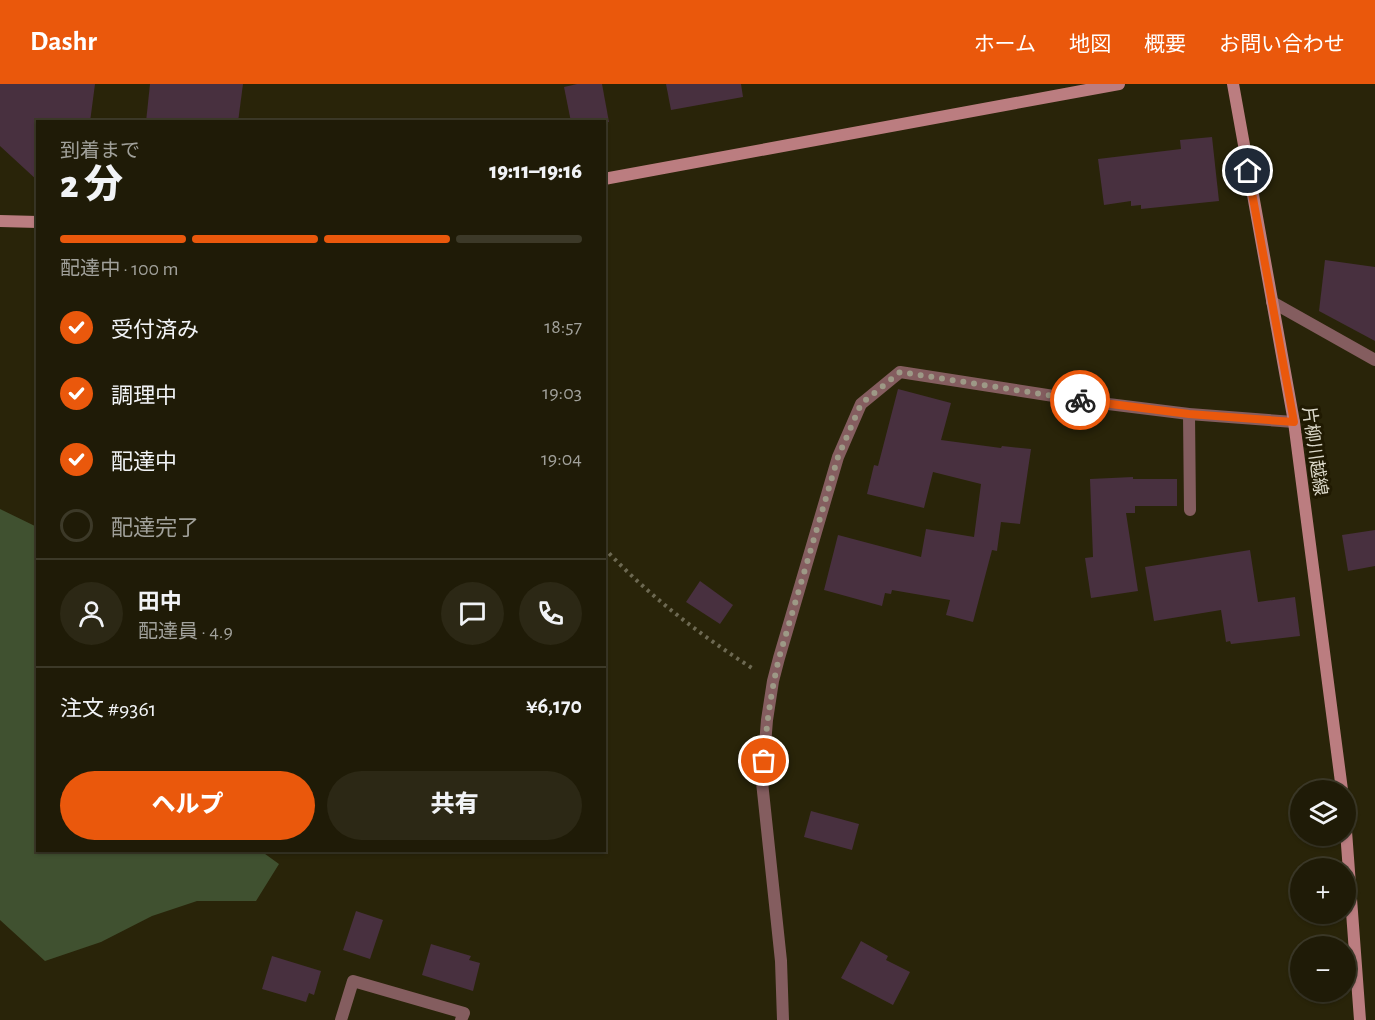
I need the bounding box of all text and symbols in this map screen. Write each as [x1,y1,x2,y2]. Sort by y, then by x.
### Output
text: Dashr [30,28,97,56]
text: ホーム [974,34,1036,55]
text: 地図 [1069,34,1111,55]
text: 概要 [1144,34,1186,55]
text: お問い合わせ [1219,34,1345,55]
text: 到着まで [60,141,140,161]
pin [1222,145,1273,196]
icon: home [1231,154,1264,187]
text: 19:11–19:16 [489,160,582,182]
text: 2 分 [60,166,123,205]
text: 配達中 · 100 m [60,259,178,279]
icon: check [60,311,93,344]
text: 18:57 [544,317,582,337]
text: 受付済み [111,319,199,341]
courier [1050,370,1110,430]
icon: check [60,377,93,410]
text: 19:03 [542,383,582,403]
icon: bike [1064,384,1097,417]
text: 調理中 [111,385,177,407]
street label: 片柳川越線 [1299,405,1331,497]
icon: check [60,443,93,476]
text: 19:04 [541,449,582,469]
text: 配達中 [111,451,177,473]
text: 配達完了 [111,517,199,539]
button: person [60,582,123,645]
button: chat [441,582,504,645]
button: phone [519,582,582,645]
text: 田中 [138,591,182,613]
text: 配達員 · 4.9 [138,622,233,642]
text: ¥6,170 [526,695,582,717]
text: 注文 #9361 [60,698,156,720]
pin [738,735,789,786]
icon: bag [747,744,780,777]
button: ヘルプ [60,771,315,840]
button: 共有 [327,771,582,840]
map controls [1290,780,1356,1002]
button: layers [1290,780,1356,846]
button: + [1290,858,1356,924]
button: − [1290,936,1356,1002]

